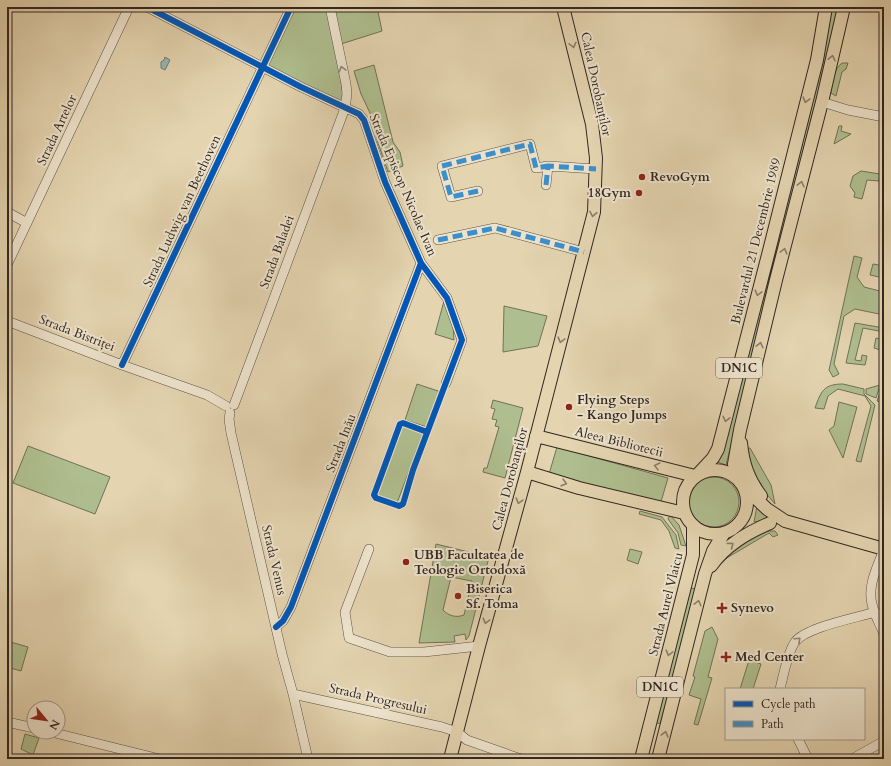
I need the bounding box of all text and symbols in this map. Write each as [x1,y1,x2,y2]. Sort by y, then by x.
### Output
street label: Calea Dorobanților [576,30,616,138]
one-way arrow [568,41,577,48]
one-way arrow [827,54,835,61]
one-way arrow [338,66,347,73]
street label: Strada Artelor [33,91,81,168]
one-way arrow [802,96,811,103]
street label: Strada Episcop Nicolae Ivan [365,111,441,260]
street label: Strada Ludwig van Beethoven [139,132,225,290]
street label: Bulevardul 21 Decembrie 1989 [727,156,785,326]
place label: RevoGym [650,168,710,186]
marker: RevoGym [637,172,647,182]
one-way arrow [796,181,805,188]
place label: 18Gym [588,184,631,202]
marker: 18Gym [634,188,644,198]
one-way arrow [589,211,598,217]
street label: Strada Baladei [255,212,299,291]
one-way arrow [779,248,787,254]
one-way arrow [755,290,763,296]
street label: Strada Bistriței [36,310,118,356]
one-way arrow [557,336,566,343]
one-way arrow [756,342,764,348]
road number: DN1C [716,358,762,378]
place label: Flying Steps - Kango Jumps [577,391,667,424]
marker: Flying Steps - Kango Jumps [564,402,574,412]
street label: Strada Inău [322,411,360,475]
one-way arrow [722,415,730,422]
street label: Aleea Bibliotecii [573,422,665,462]
street label: Calea Dorobanților [488,425,532,533]
one-way arrow [654,462,661,471]
one-way arrow [561,478,568,487]
one-way arrow [515,497,524,504]
street label: Strada Venus [257,523,291,597]
one-way arrow [727,543,734,550]
place label: UBB Facultatea de Teologie Ortodoxă [414,546,526,579]
street label: Strada Aurel Vlaicu [644,550,688,658]
marker: UBB Facultatea de Teologie Ortodoxă [401,557,411,567]
place label: Biserica Sf. Toma [466,580,519,613]
marker: Biserica Sf. Toma [453,591,463,601]
place label: Synevo [731,599,774,617]
one-way arrow [694,600,702,606]
marker: Synevo [716,602,728,614]
one-way arrow [482,618,490,625]
one-way arrow [793,638,801,645]
place label: Med Center [735,648,805,666]
one-way arrow [665,650,673,656]
marker: Med Center [720,651,732,663]
road number: DN1C [637,677,683,697]
street label: Strada Progresului [327,679,429,719]
legend [725,688,865,740]
text: Cycle path [761,696,816,712]
north arrow [26,700,66,740]
text: Path [761,716,784,732]
text: N [45,717,63,733]
one-way arrow [660,731,669,738]

